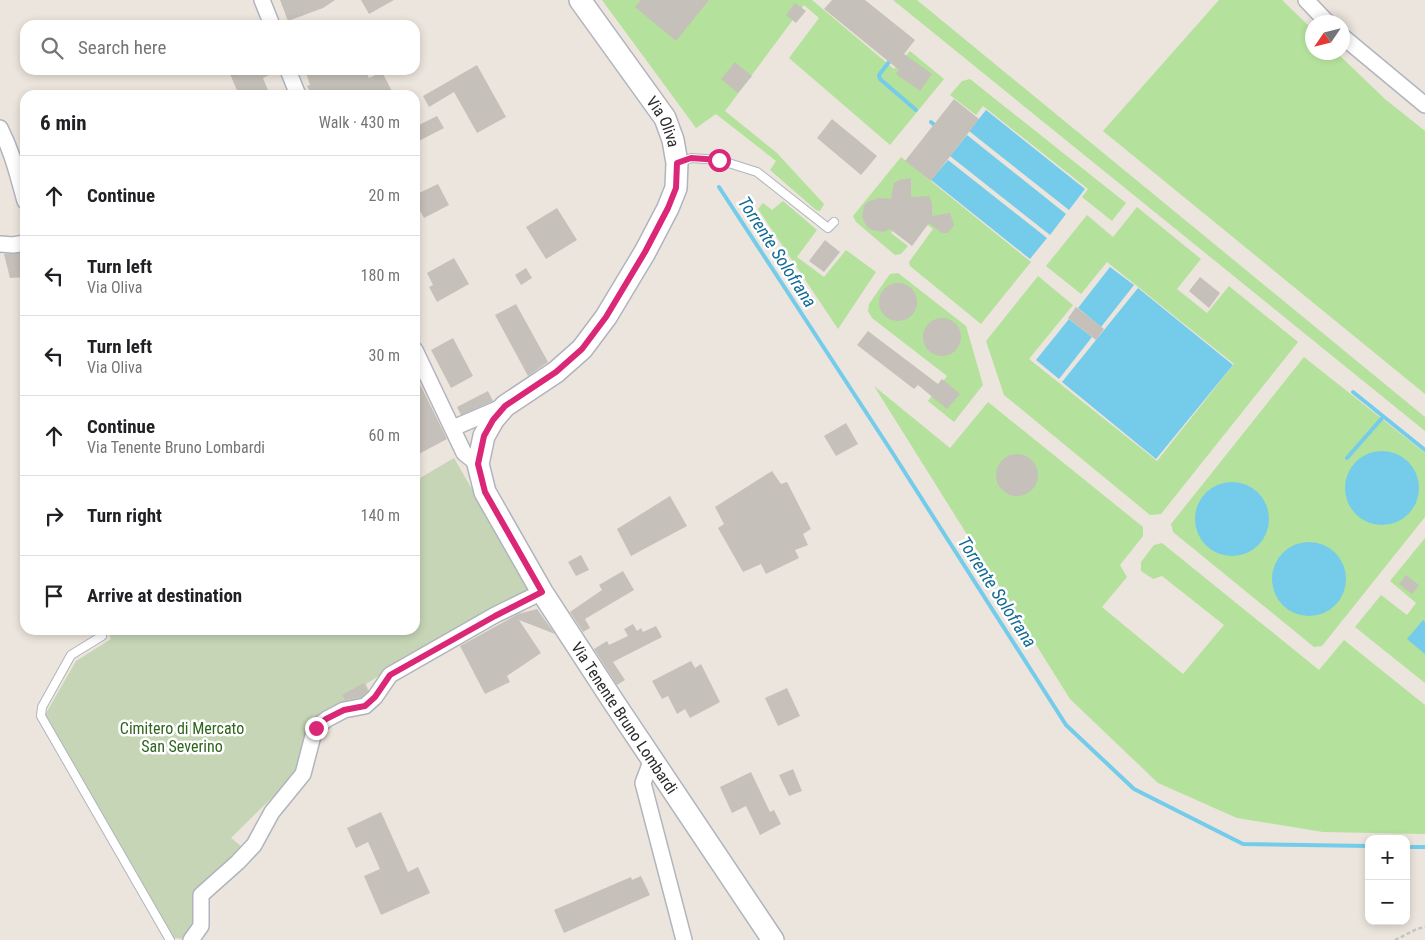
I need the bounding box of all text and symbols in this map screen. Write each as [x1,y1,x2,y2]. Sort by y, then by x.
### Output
north arrow [1305,15,1350,60]
search box [20,20,420,75]
icon: search [38,34,66,62]
text: Search here [78,36,166,59]
street label: Via Oliva [642,92,683,148]
text: 6 min [40,111,87,135]
text: Walk · 430 m [319,113,400,132]
route start [708,149,731,172]
icon: ahead [40,182,68,210]
text: Continue [87,184,155,207]
text: 20 m [368,186,400,205]
water label: Torrente Solofrana [734,192,821,311]
text: Turn left [87,255,152,278]
icon: left [40,262,68,290]
text: 180 m [361,266,400,285]
text: Via Oliva [87,278,142,297]
text: Turn left [87,335,152,358]
icon: left [40,342,68,370]
text: 30 m [368,346,400,365]
text: Via Oliva [87,358,142,377]
text: Continue [87,415,155,438]
icon: ahead [40,422,68,450]
text: 60 m [368,426,400,445]
text: Via Tenente Bruno Lombardi [87,438,265,457]
icon: right [40,502,68,530]
text: Turn right [87,504,162,527]
text: 140 m [361,506,400,525]
water label: Torrente Solofrana [954,532,1041,651]
icon: arrive [40,582,68,610]
text: Arrive at destination [87,584,242,607]
street label: Via Tenente Bruno Lombardi [567,639,681,797]
route end [305,717,328,740]
park label: Cimitero di Mercato San Severino [120,719,244,756]
map controls [1365,835,1410,925]
button: + [1365,835,1410,880]
button: − [1365,880,1410,925]

